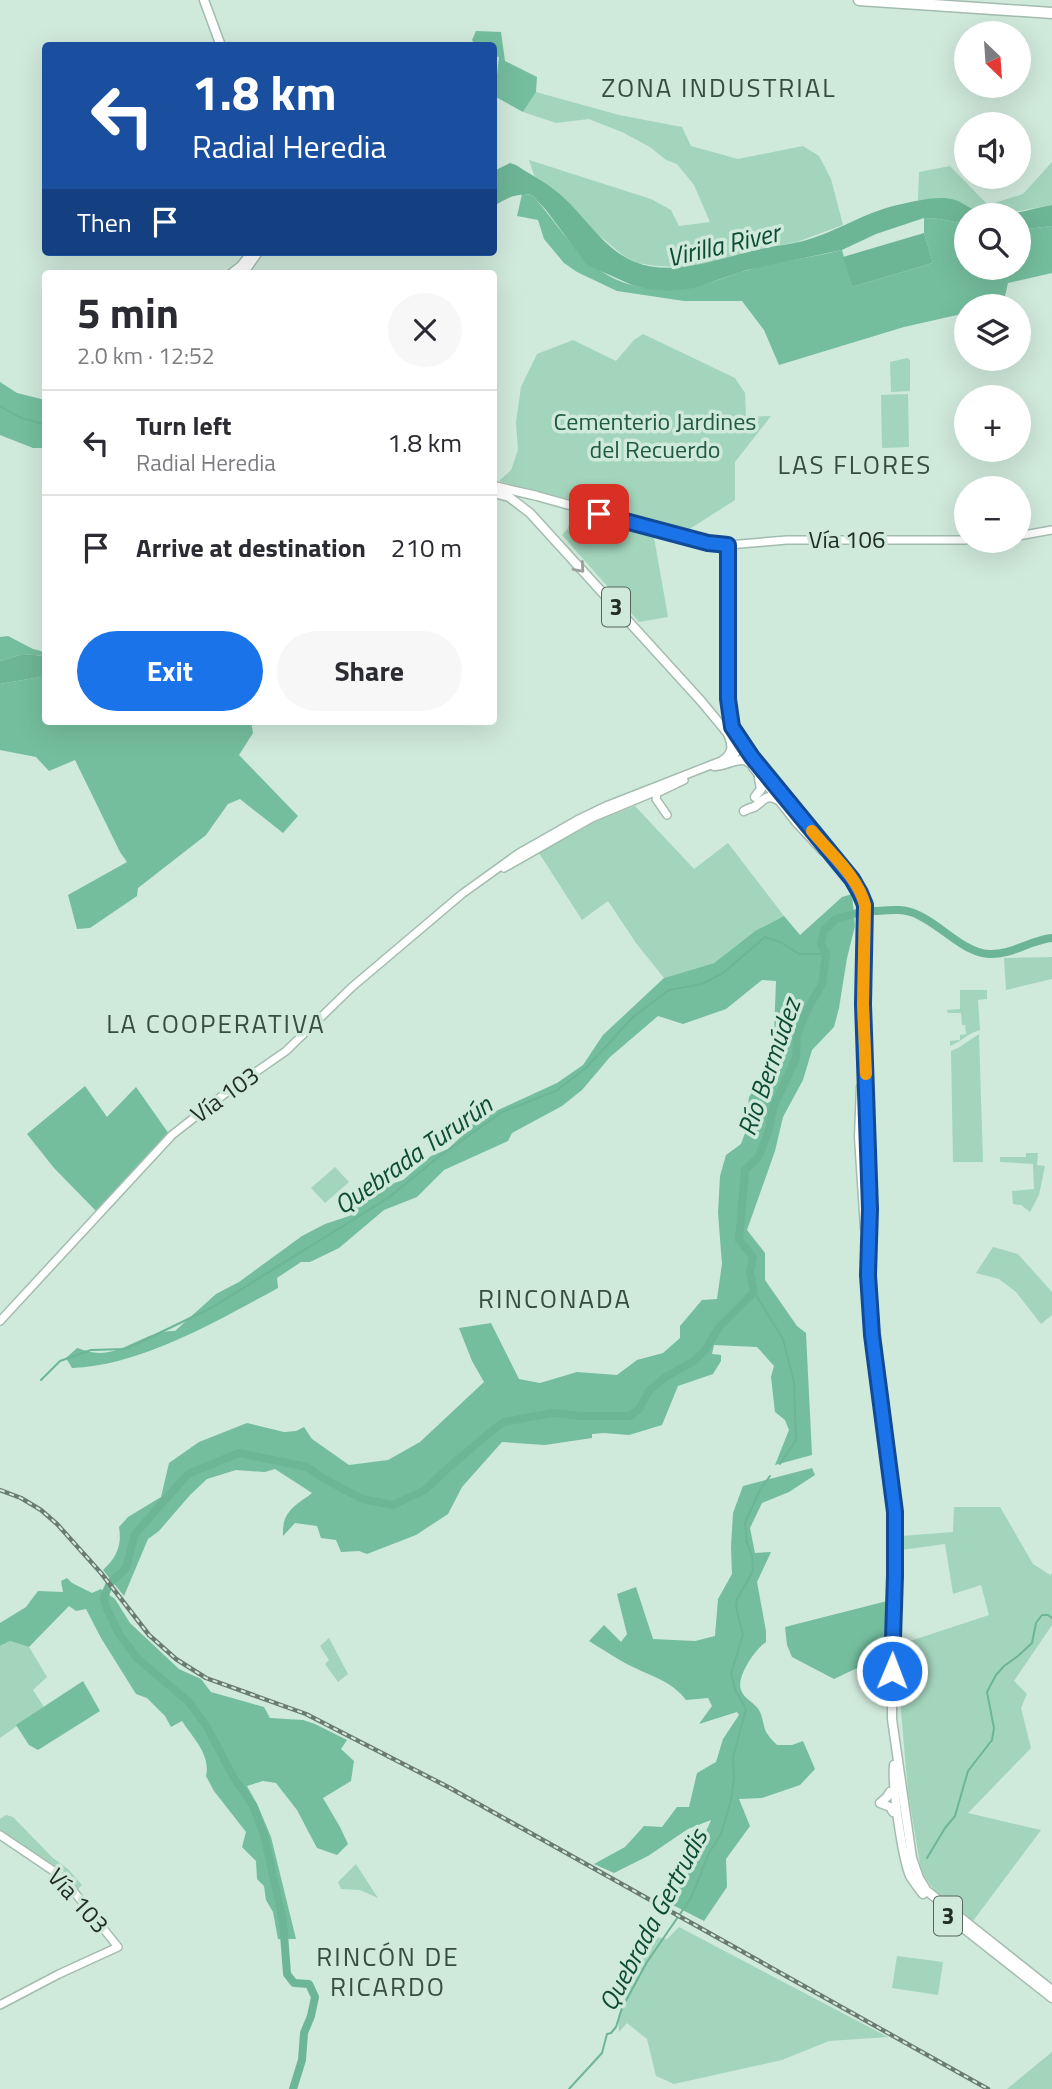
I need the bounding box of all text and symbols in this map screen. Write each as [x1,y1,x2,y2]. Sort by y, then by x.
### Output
north arrow [954,21,1031,98]
map controls [954,21,1031,553]
text: 1.8 km [192,54,337,129]
district label: ZONA INDUSTRIAL [601,68,837,107]
icon: left [77,70,168,161]
button: sound [954,112,1031,189]
text: Radial Heredia [192,122,387,170]
text: Then [77,203,132,242]
icon: arrive [146,203,184,241]
button: search [954,203,1031,280]
water label: Virilla River [663,212,786,276]
text: 5 min [77,280,179,344]
button: close [388,293,462,367]
button: layers [954,294,1031,371]
text: 2.0 km · 12:52 [77,338,215,373]
button: + [954,385,1031,462]
park label: Cementerio Jardines del Recuerdo [553,403,757,467]
text: Turn left [136,406,231,445]
text: 1.8 km [387,423,462,462]
icon: left [77,424,115,462]
text: Radial Heredia [136,445,276,480]
district label: LAS FLORES [778,445,932,484]
button: − [954,476,1031,553]
pin [569,484,629,544]
icon: arrive [580,495,618,533]
street label: Vía 106 [809,521,885,557]
text: Arrive at destination [136,528,366,567]
text: 210 m [391,528,462,567]
icon: arrive [77,529,115,567]
one-way arrow [572,560,584,573]
road number: 3 [602,587,630,626]
button: Exit [77,631,263,711]
button: Share [277,631,462,711]
water label: Río Bermúdez [727,991,811,1141]
district label: LA COOPERATIVA [106,1004,326,1043]
street label: Vía 103 [183,1057,266,1131]
water label: Quebrada Tururún [326,1085,501,1224]
district label: RINCONADA [478,1279,632,1318]
position arrow [855,1634,929,1708]
water label: Quebrada Gertrudis [588,1820,718,2018]
street label: Vía 103 [40,1860,118,1941]
road number: 3 [934,1896,962,1936]
district label: RINCÓN DE RICARDO [316,1937,460,2006]

